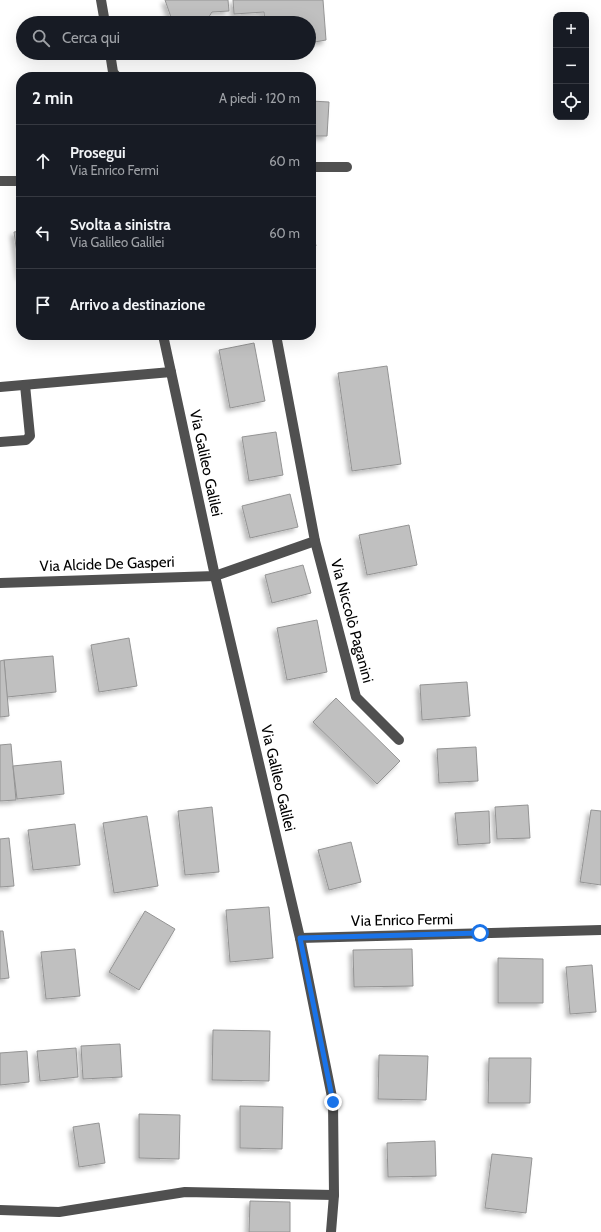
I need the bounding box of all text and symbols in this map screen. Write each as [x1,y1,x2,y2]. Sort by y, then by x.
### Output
map controls [553,12,589,120]
button: + [553,12,589,48]
search box [16,16,316,60]
icon: search [30,27,52,49]
text: Cerca qui [62,29,120,47]
button: − [553,48,589,84]
button: locate [553,84,589,120]
text: 2 min [32,88,73,108]
text: A piedi · 120 m [219,90,300,106]
text: Prosegui [70,144,126,162]
icon: ahead [32,150,54,172]
text: 60 m [269,153,300,169]
text: Via Enrico Fermi [70,162,159,178]
text: Svolta a sinistra [70,216,171,234]
icon: left [32,222,54,244]
text: 60 m [269,225,300,241]
text: Via Galileo Galilei [70,234,164,250]
icon: arrive [32,294,54,316]
text: Arrivo a destinazione [70,296,205,314]
street label: Via Galileo Galilei [186,408,226,518]
street label: Via Alcide De Gasperi [39,553,175,575]
street label: Via Niccolò Paganini [327,557,377,685]
street label: Via Galileo Galilei [257,723,299,833]
street label: Via Enrico Fermi [351,910,453,930]
route start [471,924,489,942]
route end [324,1093,342,1111]

